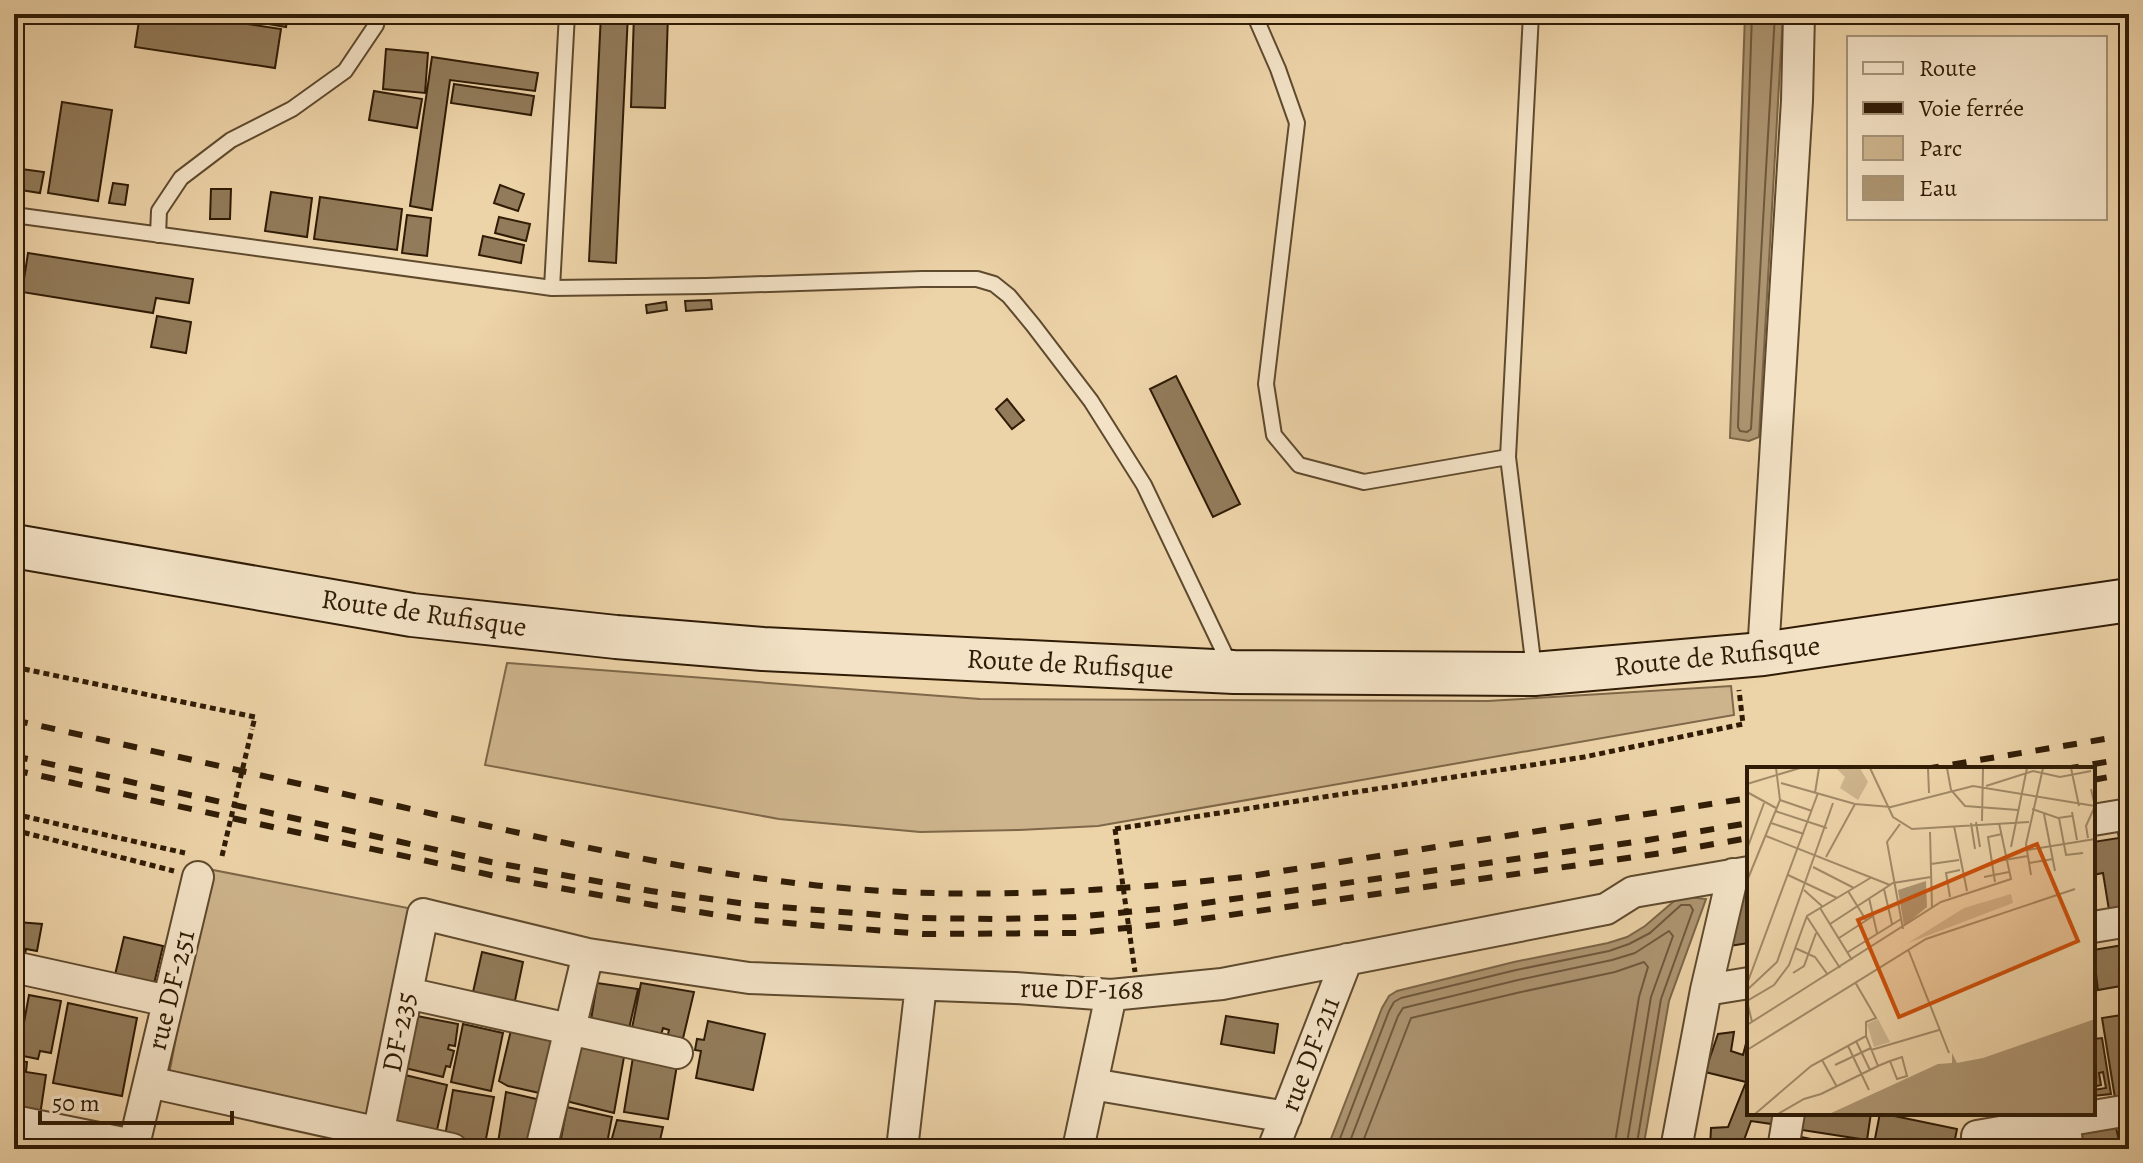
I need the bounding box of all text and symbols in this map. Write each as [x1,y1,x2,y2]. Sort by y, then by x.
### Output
legend [1847,36,2107,220]
text: Route [1919,52,1977,84]
text: Voie ferrée [1918,92,2024,124]
text: Parc [1919,132,1962,164]
text: Eau [1919,172,1957,204]
street label: Route de Rufisque [319,580,529,646]
street label: Route de Rufisque [1612,626,1822,686]
street label: Route de Rufisque [966,640,1174,688]
inset map [1747,767,2095,1115]
street label: rue DF-251 [138,926,204,1054]
street label: rue DF-168 [1020,969,1144,1009]
street label: DF-235 [373,989,425,1075]
street label: rue DF-211 [1271,991,1349,1117]
scale bar [40,1075,232,1125]
text: 50 m [52,1087,100,1119]

